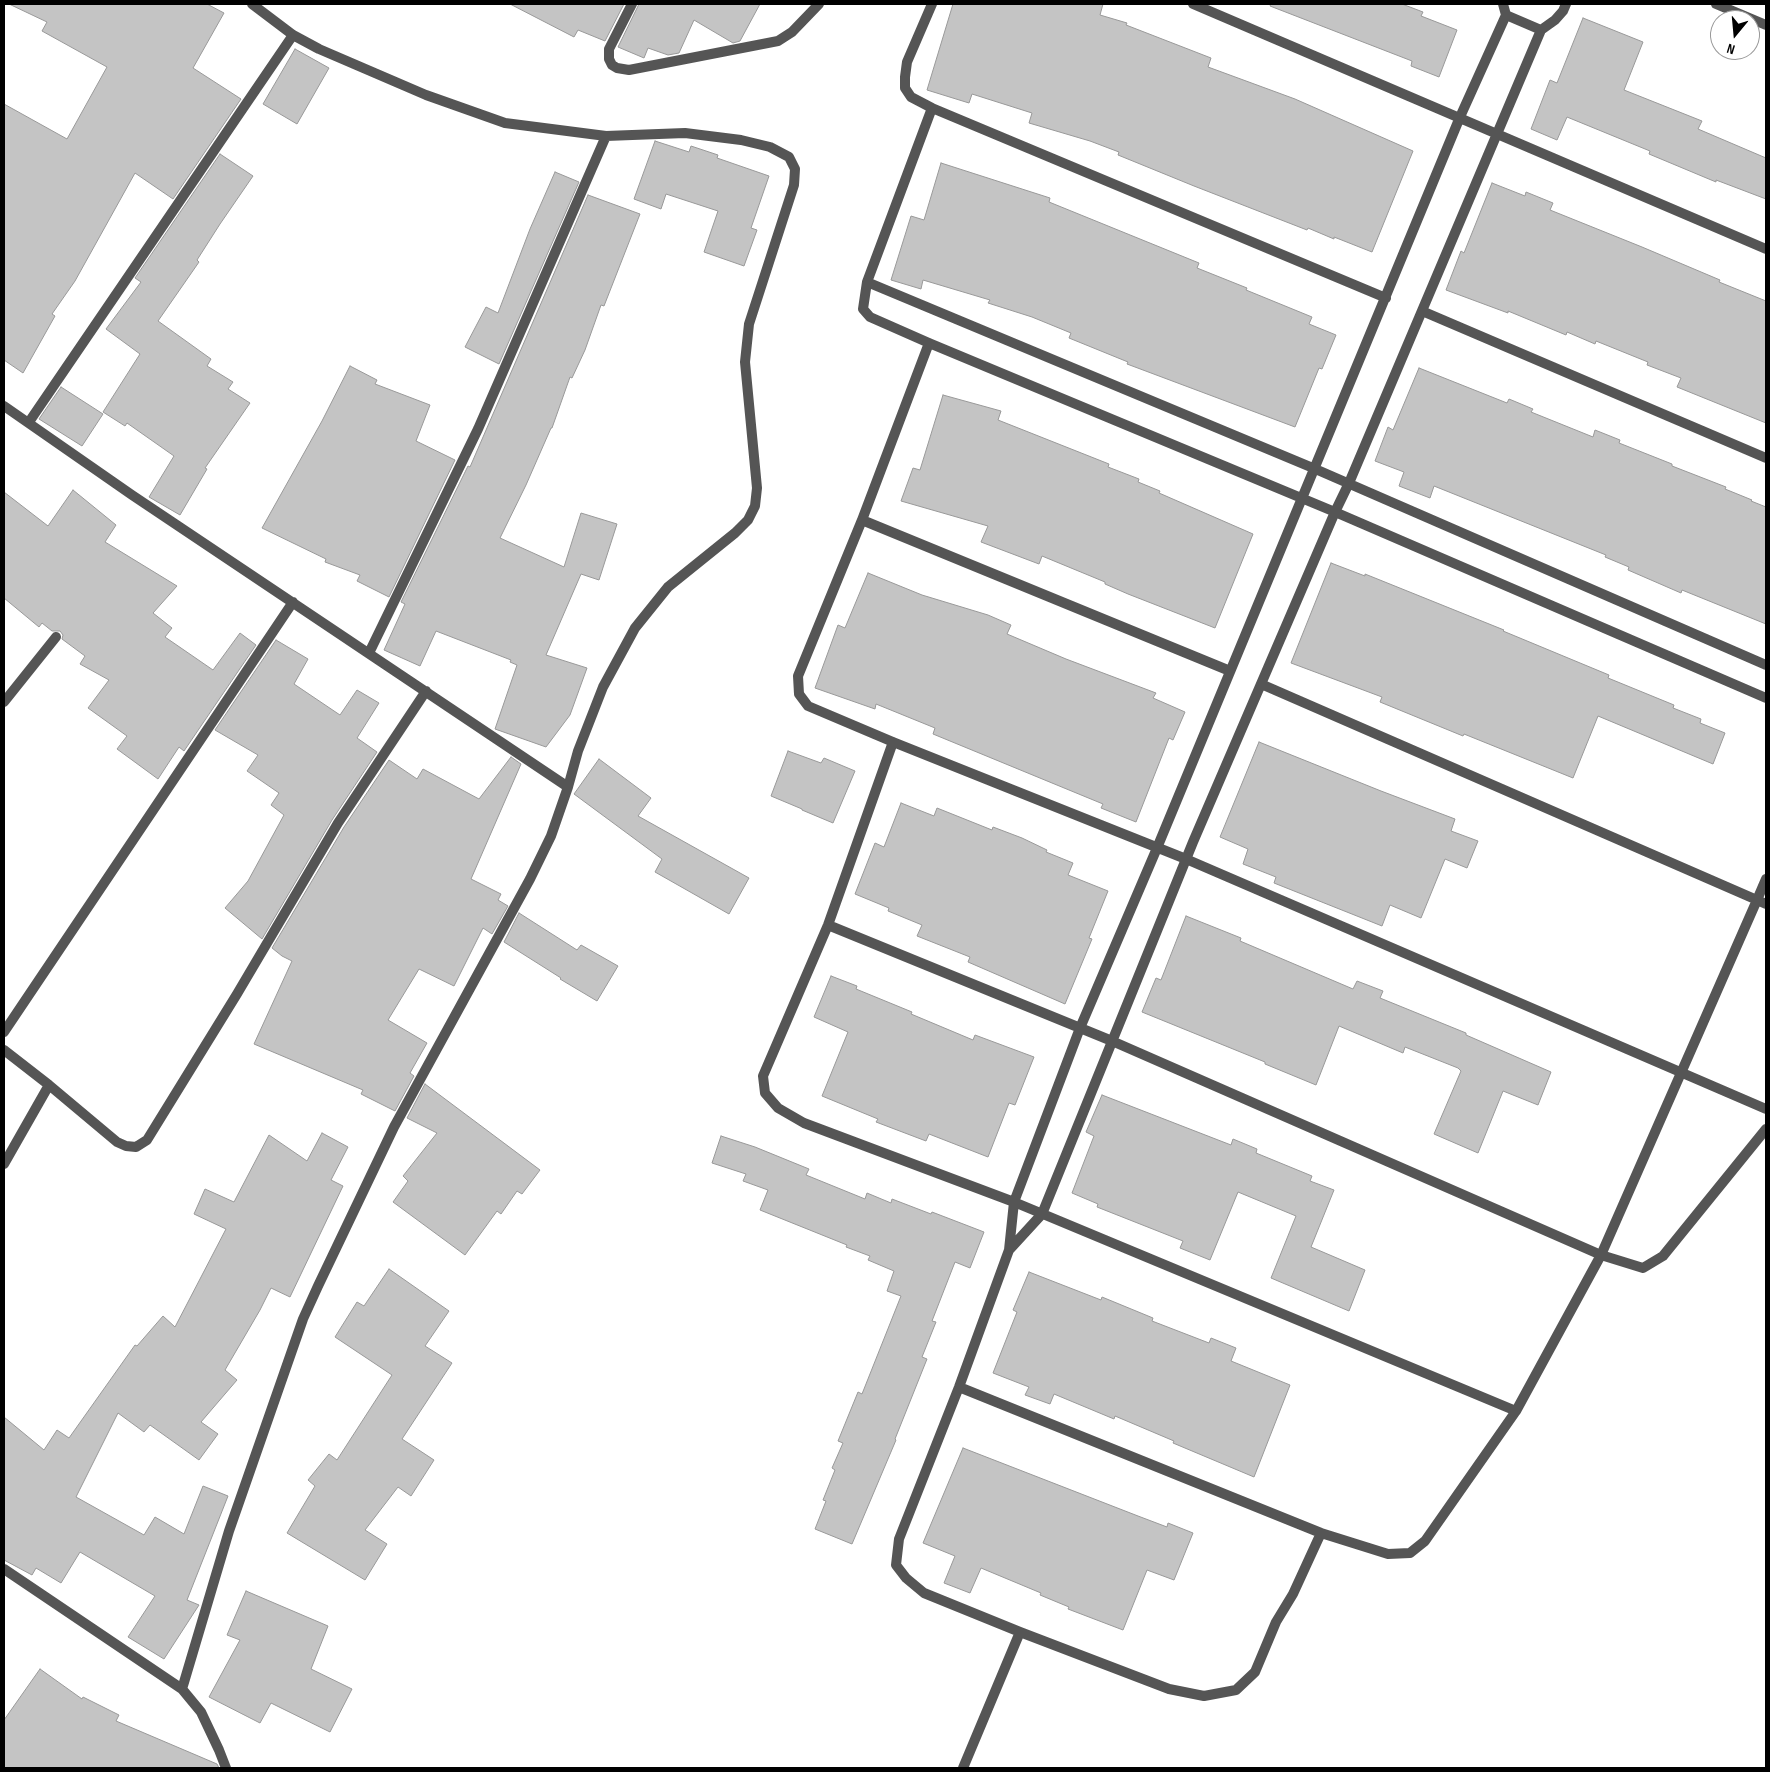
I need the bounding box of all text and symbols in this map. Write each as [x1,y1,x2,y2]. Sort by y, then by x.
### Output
north arrow [1710,10,1760,60]
text: N [1725,40,1737,58]

